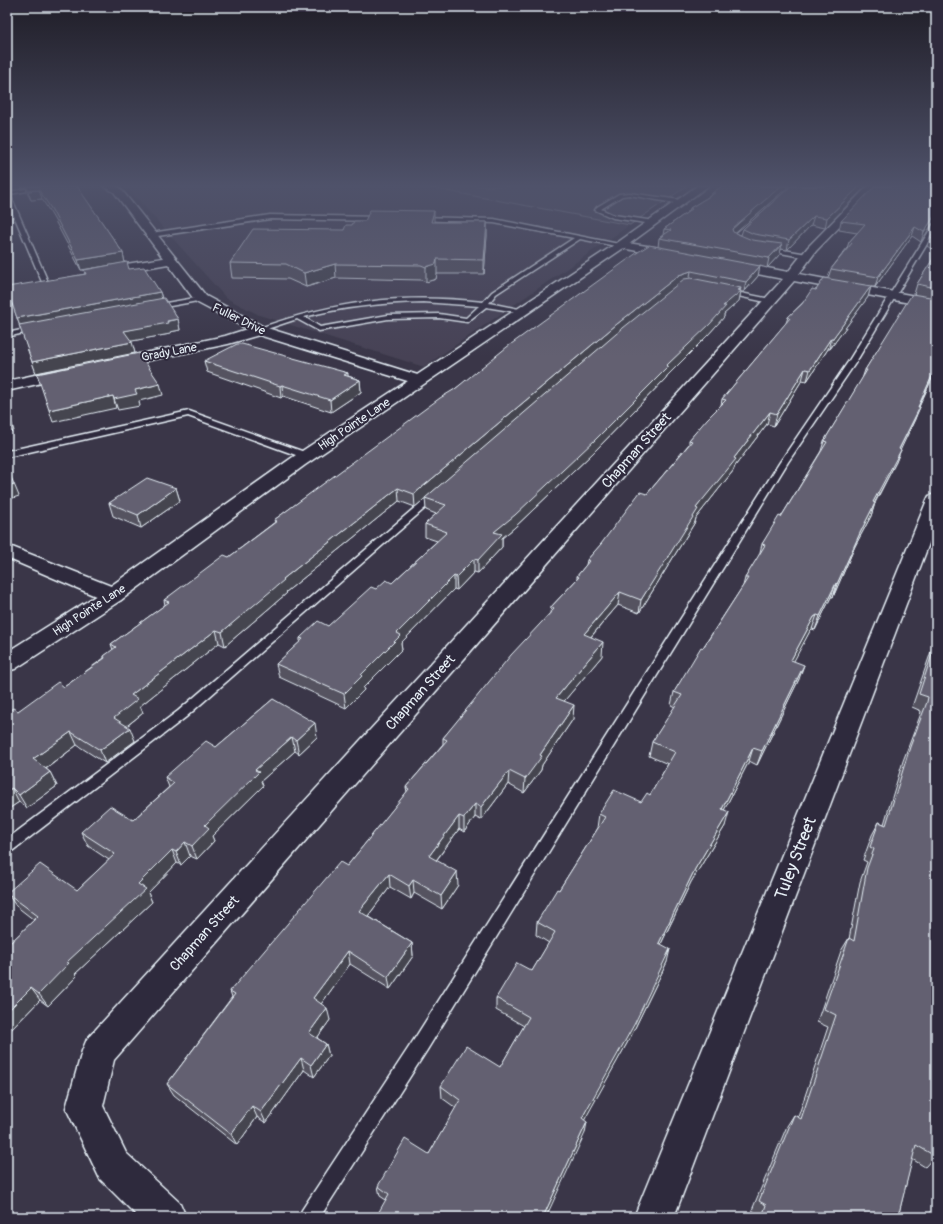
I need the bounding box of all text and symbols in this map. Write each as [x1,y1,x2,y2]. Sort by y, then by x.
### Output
street label: Fuller Drive [210,300,268,339]
street label: Grady Lane [140,340,198,365]
street label: High Pointe Lane [315,395,393,454]
street label: Chapman Street [598,409,675,492]
street label: High Pointe Lane [50,581,129,640]
street label: Chapman Street [382,651,459,734]
street label: Tuley Street [770,814,821,903]
street label: Chapman Street [166,892,243,975]

